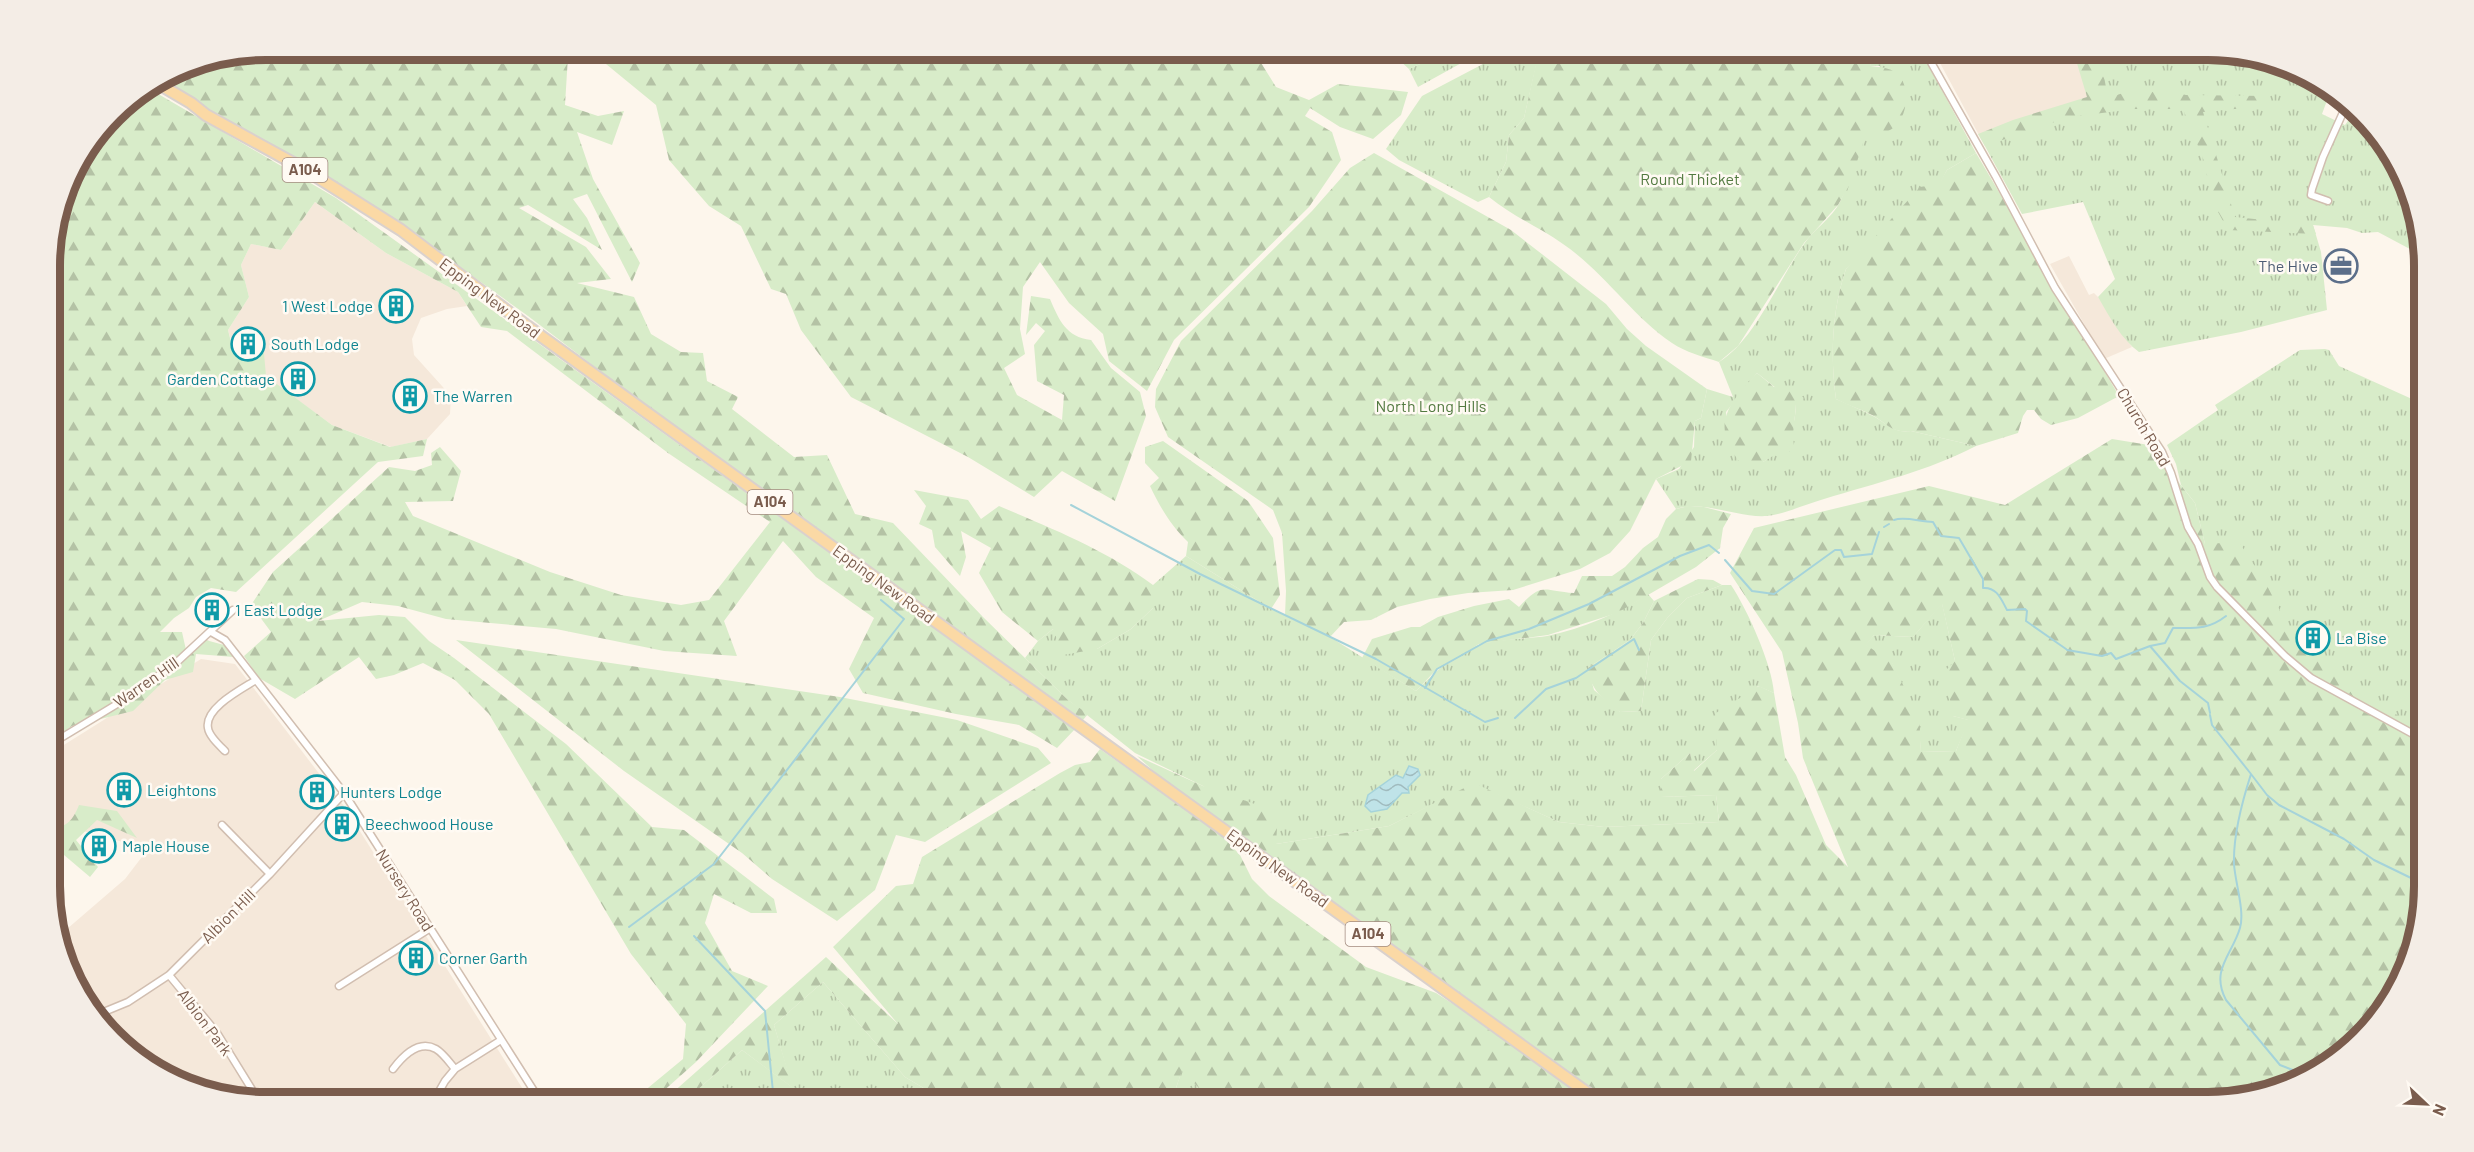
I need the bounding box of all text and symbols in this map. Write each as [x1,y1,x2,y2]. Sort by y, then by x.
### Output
road number: A104 [282,158,328,182]
park label: Round Thicket [1640,169,1740,188]
office icon: The Hive [2323,248,2359,284]
street label: Epping New Road [436,254,544,342]
place label: The Hive [2258,256,2318,275]
building icon: 1 West Lodge [378,288,414,324]
place label: 1 West Lodge [282,296,373,315]
building icon: South Lodge [230,326,266,362]
place label: South Lodge [271,334,359,353]
building icon: Garden Cottage [280,361,316,397]
place label: Garden Cottage [167,369,275,388]
building icon: The Warren [392,378,428,414]
street label: Church Road [2114,384,2175,469]
place label: The Warren [433,386,513,405]
park label: North Long Hills [1375,396,1487,415]
road number: A104 [748,490,792,514]
street label: Epping New Road [830,540,939,627]
building icon: 1 East Lodge [194,592,230,628]
place label: 1 East Lodge [235,600,322,619]
building icon: La Bise [2295,620,2331,656]
place label: La Bise [2336,628,2387,647]
street label: Warren Hill [109,652,182,711]
building icon: Leightons [106,772,142,808]
building icon: Hunters Lodge [299,774,335,810]
place label: Leightons [147,780,217,799]
place label: Hunters Lodge [340,782,442,801]
building icon: Beechwood House [324,806,360,842]
place label: Beechwood House [365,814,494,833]
street label: Epping New Road [1224,824,1333,911]
building icon: Maple House [81,828,117,864]
place label: Maple House [122,836,210,855]
street label: Nursery Road [373,845,438,934]
street label: Albion Hill [197,885,259,947]
road number: A104 [1346,922,1390,946]
building icon: Corner Garth [398,940,434,976]
place label: Corner Garth [439,948,528,967]
street label: Albion Park [174,985,237,1059]
north arrow [2396,1074,2456,1134]
text: N [2429,1101,2451,1119]

